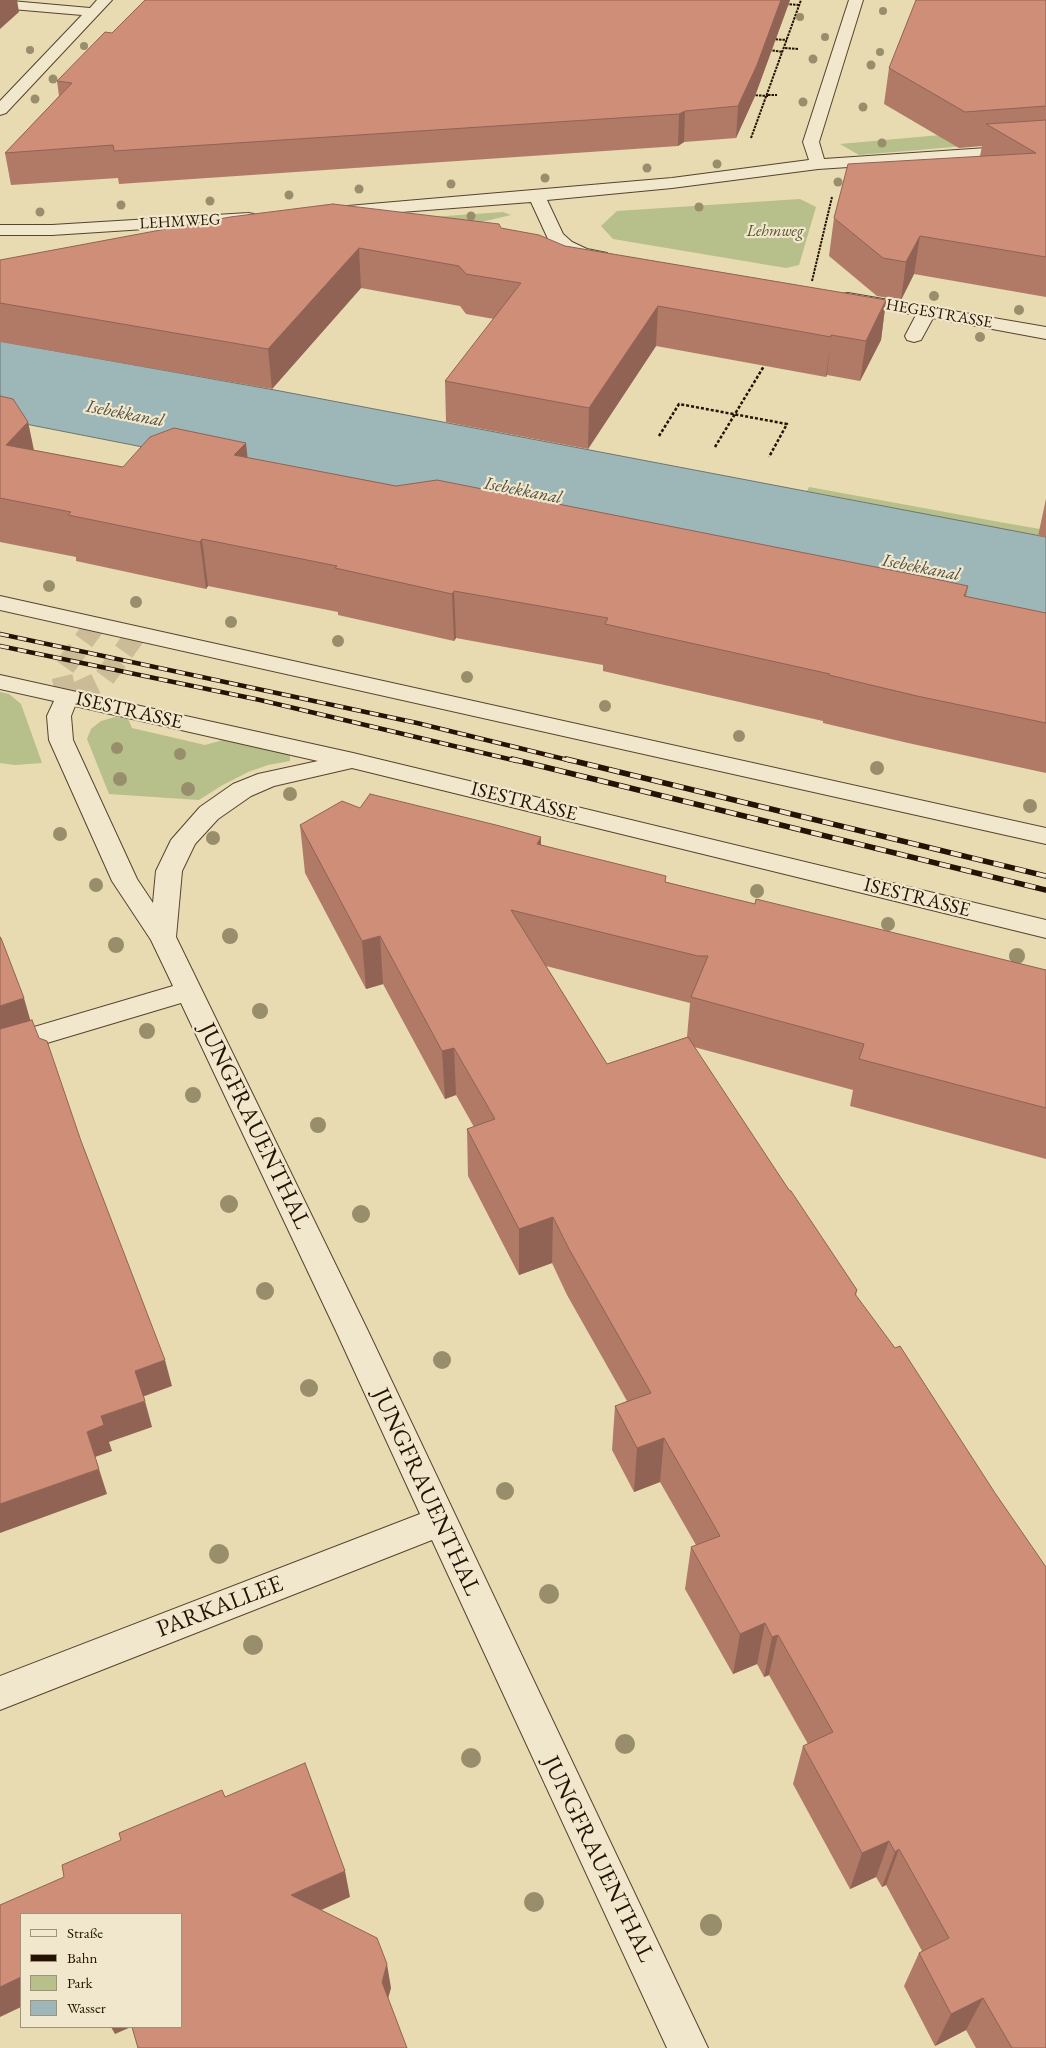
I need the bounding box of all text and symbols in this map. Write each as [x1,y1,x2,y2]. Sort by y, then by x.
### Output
street label: LEHMWEG [139,210,221,234]
park label: Lehmweg [747,222,803,242]
street label: HEGESTRASSE [884,295,994,333]
water label: Isebekkanal [84,396,166,432]
water label: Isebekkanal [482,473,564,509]
water label: Isebekkanal [880,550,962,586]
street label: ISESTRASSE [73,687,185,735]
street label: ISESTRASSE [468,777,580,827]
street label: ISESTRASSE [861,873,973,923]
street label: JUNGFRAUENTHAL [192,1018,316,1234]
street label: JUNGFRAUENTHAL [365,1384,487,1600]
street label: PARKALLEE [153,1570,287,1644]
street label: JUNGFRAUENTHAL [536,1751,660,1967]
legend [20,1913,182,2028]
text: Straße [67,1923,103,1942]
text: Bahn [67,1948,97,1967]
text: Park [67,1973,93,1992]
text: Wasser [67,1998,106,2017]

